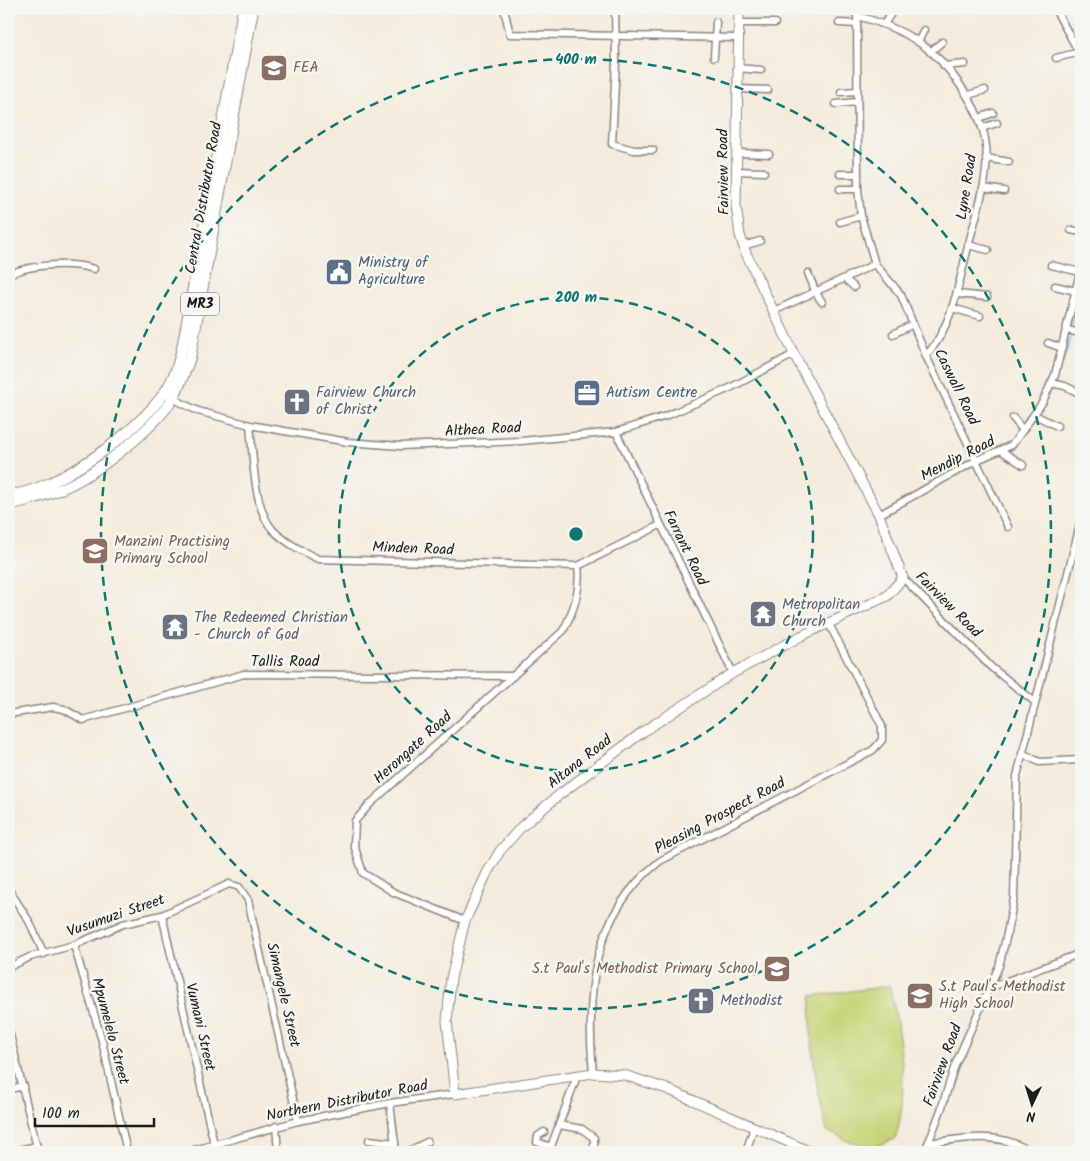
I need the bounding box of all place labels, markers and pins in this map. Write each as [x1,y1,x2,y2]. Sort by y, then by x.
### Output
school or university icon: FEA [259,53,289,83]
place label: FEA [293,56,319,80]
place label: Ministry of Agriculture [358,251,429,292]
public building icon: Ministry of Agriculture [324,257,354,287]
office icon: Autism Centre [572,378,602,408]
place label: Fairview Church of Christ [316,381,416,422]
place label: Autism Centre [606,381,698,405]
church icon: Fairview Church of Christ [282,387,312,417]
centre of rings [567,525,585,543]
place label: Manzini Practising Primary School [114,530,230,571]
school or university icon: Manzini Practising Primary School [80,536,110,566]
place label: Metropolitan Church [782,593,860,634]
temple icon: Metropolitan Church [748,599,778,629]
place label: The Redeemed Christian - Church of God [194,606,348,647]
temple icon: The Redeemed Christian - Church of God [160,612,190,642]
school or university icon: S.t Paul's Methodist Primary School [762,954,792,984]
place label: S.t Paul's Methodist Primary School [532,957,758,981]
place label: S.t Paul's Methodist High School [939,975,1066,1016]
school or university icon: S.t Paul's Methodist High School [905,981,935,1011]
church icon: Methodist [686,986,716,1016]
place label: Methodist [720,989,783,1013]

